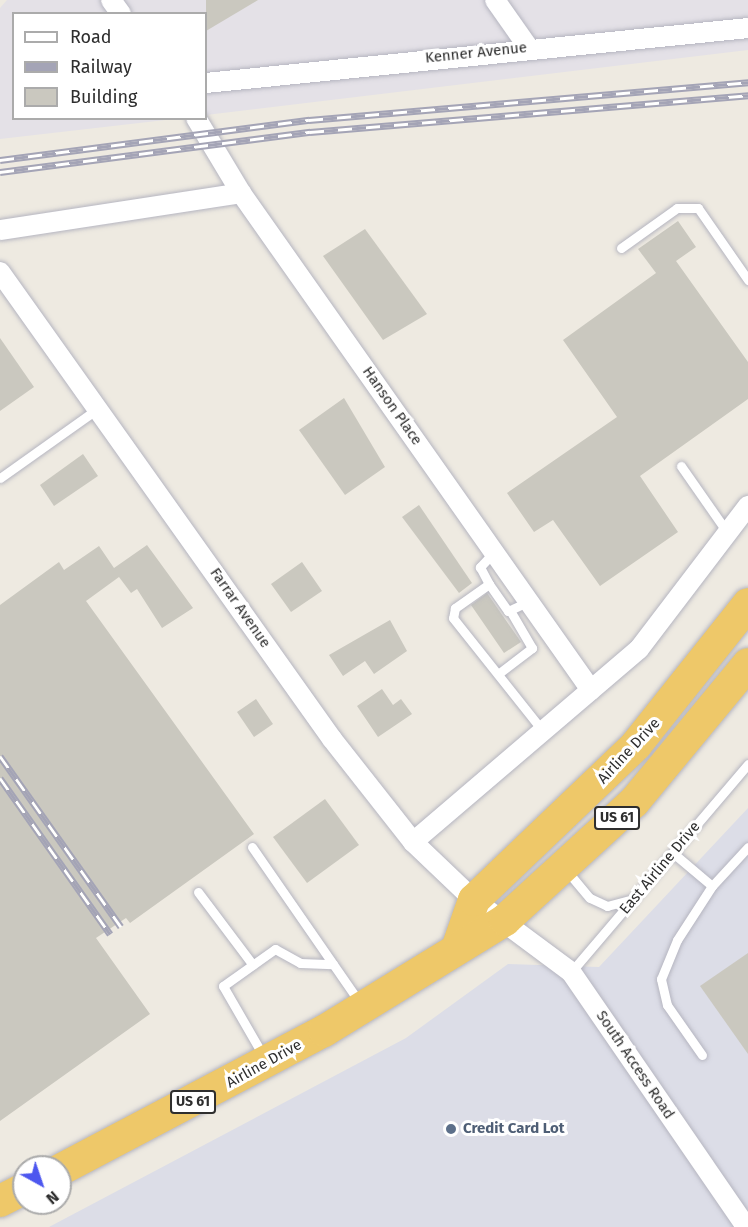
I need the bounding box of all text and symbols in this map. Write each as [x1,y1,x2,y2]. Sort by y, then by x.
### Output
legend [12,12,207,120]
text: Road [70,26,112,48]
street label: Kenner Avenue [424,39,528,67]
text: Railway [70,56,132,78]
text: Building [70,86,137,108]
street label: Hanson Place [358,363,426,449]
street label: Farrar Avenue [206,565,274,651]
street label: Airline Drive [594,714,664,788]
road number: US 61 [593,807,641,829]
street label: East Airline Drive [616,818,704,918]
street label: South Access Road [592,1007,678,1123]
street label: Airline Drive [223,1036,305,1092]
road number: US 61 [169,1091,217,1113]
place label: Credit Card Lot [463,1120,565,1138]
marker: Credit Card Lot [444,1122,458,1136]
north arrow [12,1155,72,1215]
text: N [42,1187,63,1208]

